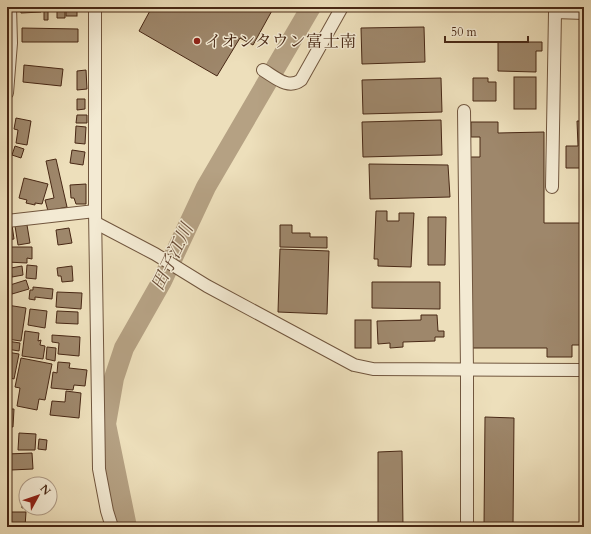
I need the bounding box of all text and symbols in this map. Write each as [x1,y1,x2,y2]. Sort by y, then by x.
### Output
scale bar [445,18,528,44]
text: 50 m [451,24,478,40]
place label: イオンタウン富士南 [205,30,357,53]
marker: イオンタウン富士南 [192,36,202,46]
water label: 田子江川 [145,218,200,295]
north arrow [18,476,58,516]
text: N [36,481,54,499]

